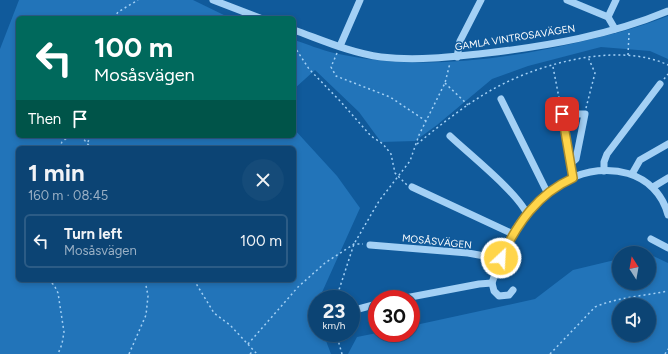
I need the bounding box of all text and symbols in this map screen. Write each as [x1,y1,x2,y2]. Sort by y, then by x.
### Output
street label: GAMLA VINTROSAVÄGEN [454,22,576,53]
text: 100 m [94,30,173,64]
icon: left [28,32,80,84]
text: Mosåsvägen [94,64,195,86]
pin [545,97,579,131]
icon: arrive [551,103,573,125]
icon: arrive [69,108,91,130]
text: Then [28,110,61,128]
text: 1 min [28,158,85,187]
button: close [242,159,284,201]
text: 160 m · 08:45 [28,188,108,203]
text: Turn left [64,225,122,243]
icon: left [30,230,52,252]
street label: MOSÅSVÄGEN [401,231,473,252]
text: 100 m [240,232,282,250]
position arrow [480,237,522,279]
text: Mosåsvägen [64,243,137,258]
north arrow [612,246,656,290]
map controls [612,246,656,342]
speed limit sign: 30 [368,290,420,342]
button: sound [612,298,656,342]
text: 23 [323,299,345,323]
text: km/h [323,319,345,332]

